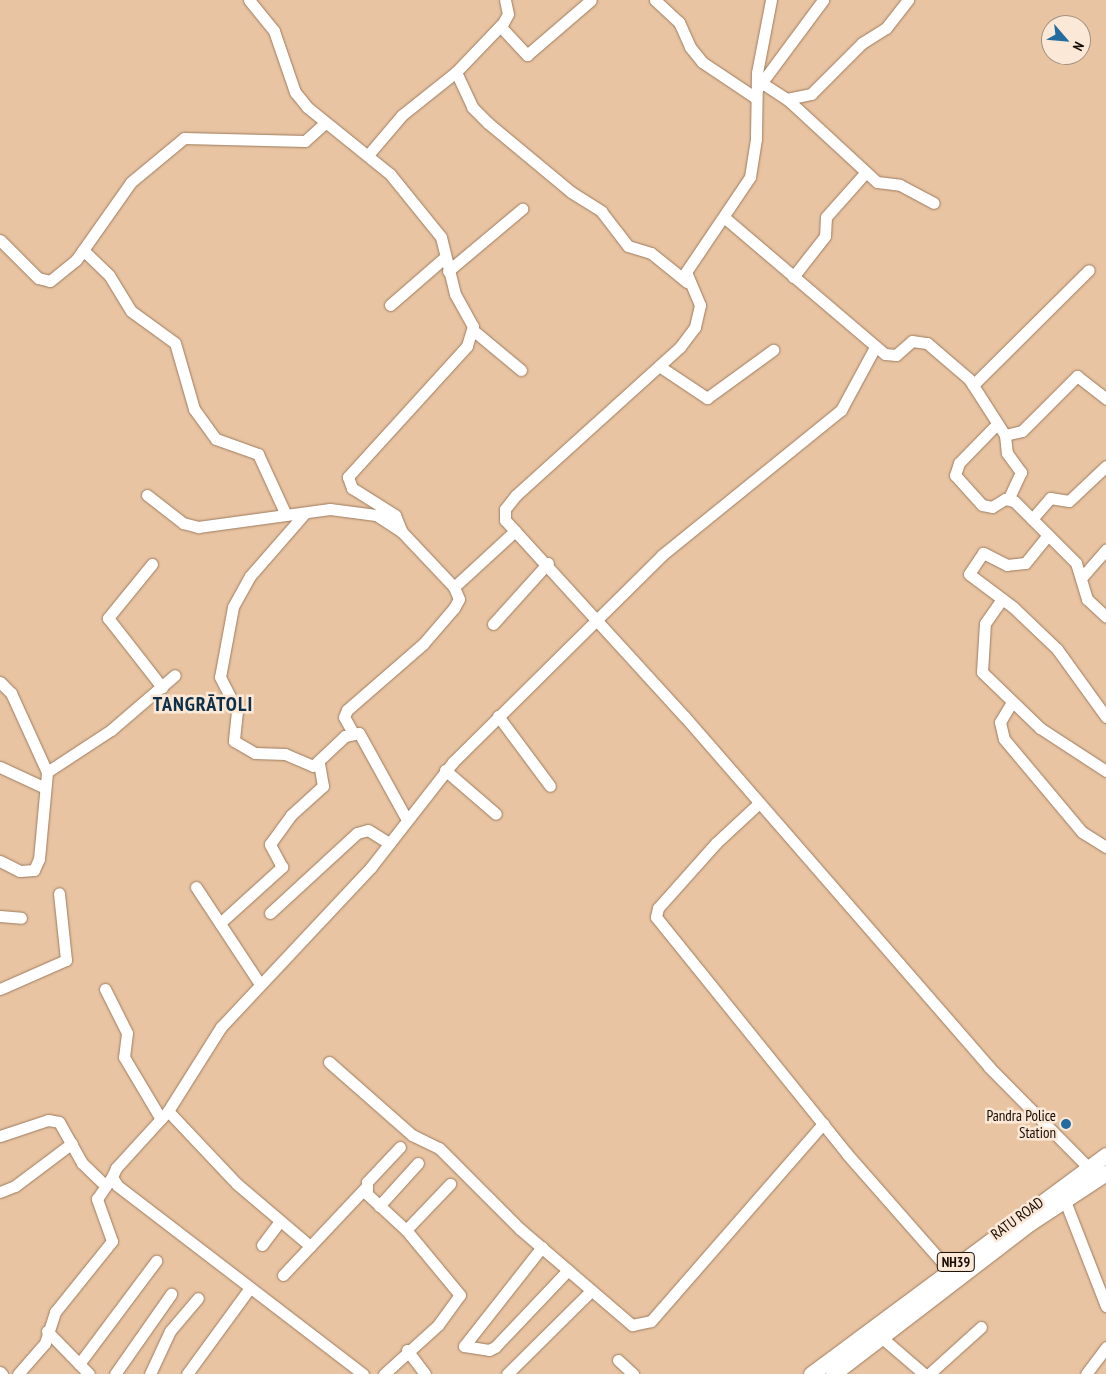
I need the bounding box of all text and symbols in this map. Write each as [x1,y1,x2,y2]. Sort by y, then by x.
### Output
north arrow [1041,15,1091,65]
text: N [1069,39,1088,54]
district label: TANGRĀTOLI [152,692,254,716]
place label: Pandra Police Station [986,1106,1056,1141]
marker: Pandra Police Station [1060,1118,1072,1130]
street label: RATU ROAD [987,1193,1047,1243]
road number: NH39 [936,1250,976,1274]

